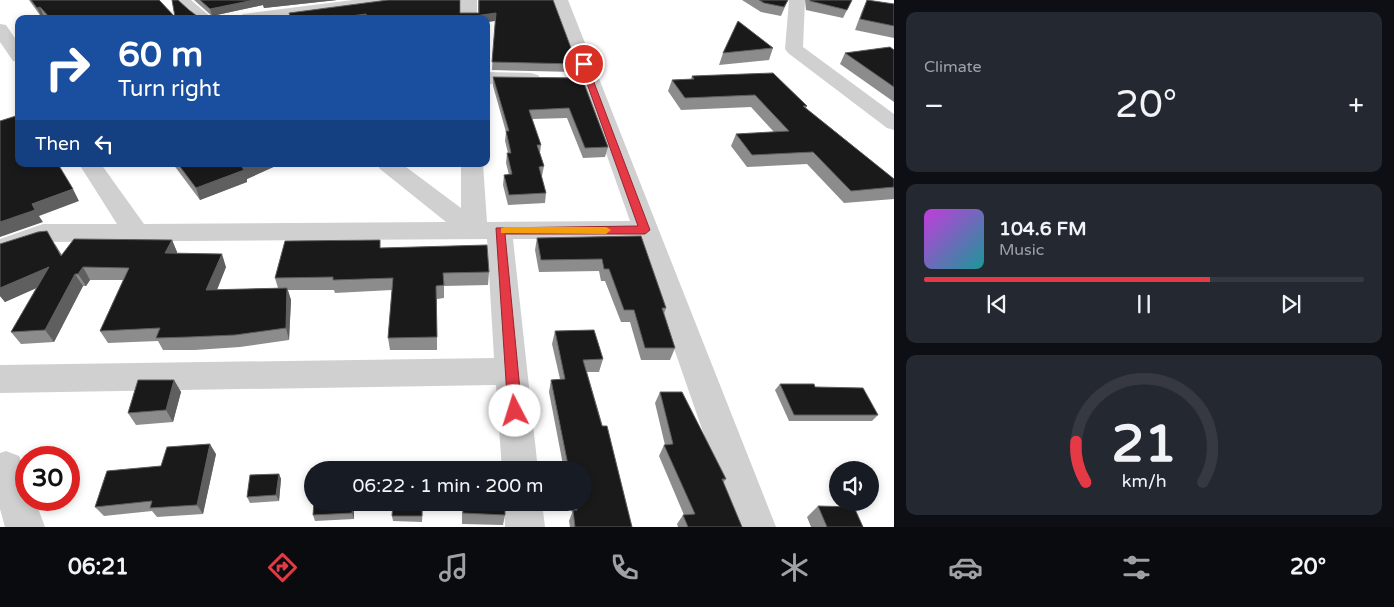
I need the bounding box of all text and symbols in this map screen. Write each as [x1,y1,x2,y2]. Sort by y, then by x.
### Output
text: 60 m [118,34,203,76]
icon: right [35,35,100,100]
pin [563,43,605,85]
icon: arrive [570,50,598,78]
text: Climate [924,57,982,77]
text: Turn right [118,76,220,102]
text: 20° [1115,82,1177,128]
text: − [924,89,944,123]
text: + [1348,89,1364,123]
icon: left [90,130,118,158]
text: Then [35,133,80,155]
text: 104.6 FM [999,218,1087,240]
text: Music [999,240,1044,260]
icon: previous [983,290,1011,318]
icon: pause [1130,290,1158,318]
icon: next [1277,290,1305,318]
position arrow [488,384,540,436]
text: 21 [1111,413,1177,476]
speed limit sign: 30 [15,446,80,511]
map controls [829,461,879,511]
button: sound [829,461,879,511]
text: km/h [1122,471,1166,492]
text: 06:22 · 1 min · 200 m [352,475,544,497]
icon: directions [265,550,300,585]
icon: music [436,550,471,585]
icon: phone [607,550,642,585]
icon: climate [777,550,812,585]
icon: car [948,550,983,585]
icon: filters [1119,550,1154,585]
text: 06:21 [68,554,129,580]
text: 20° [1290,554,1326,580]

